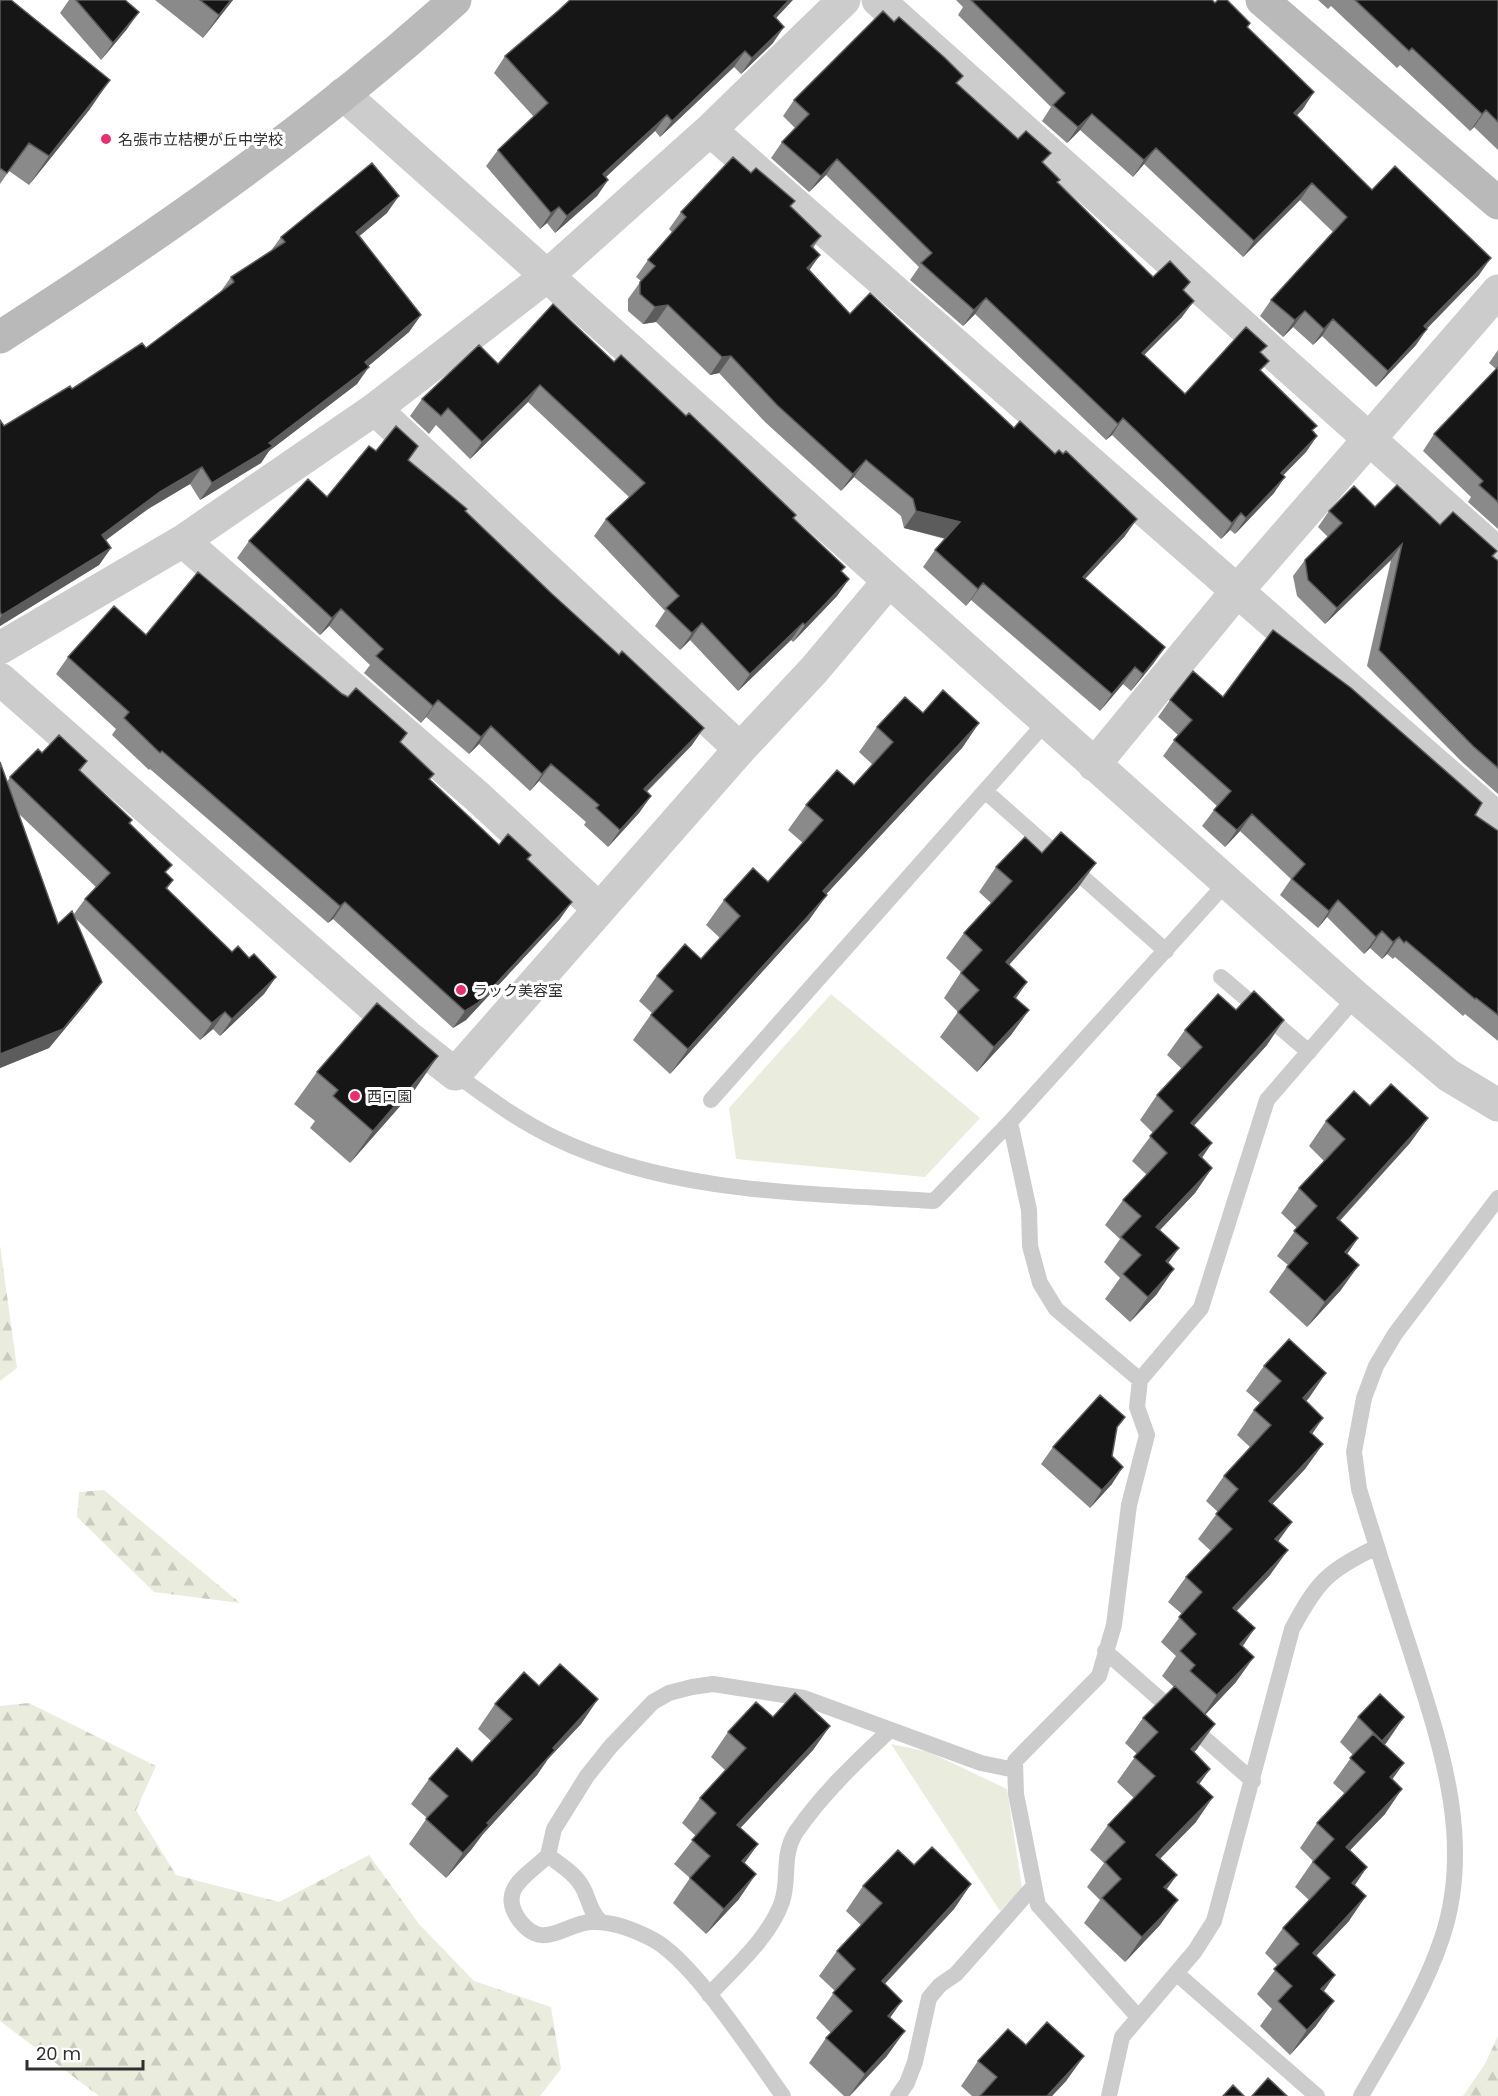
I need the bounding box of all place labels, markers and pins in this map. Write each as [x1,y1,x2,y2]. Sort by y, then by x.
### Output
place label: 名張市立桔梗が丘中学校 [118,129,283,150]
marker: 名張市立桔梗が丘中学校 [99,132,113,146]
place label: ラック美容室 [473,980,563,1001]
marker: ラック美容室 [454,983,468,997]
place label: 西口園 [367,1086,412,1107]
marker: 西口園 [348,1089,362,1103]

